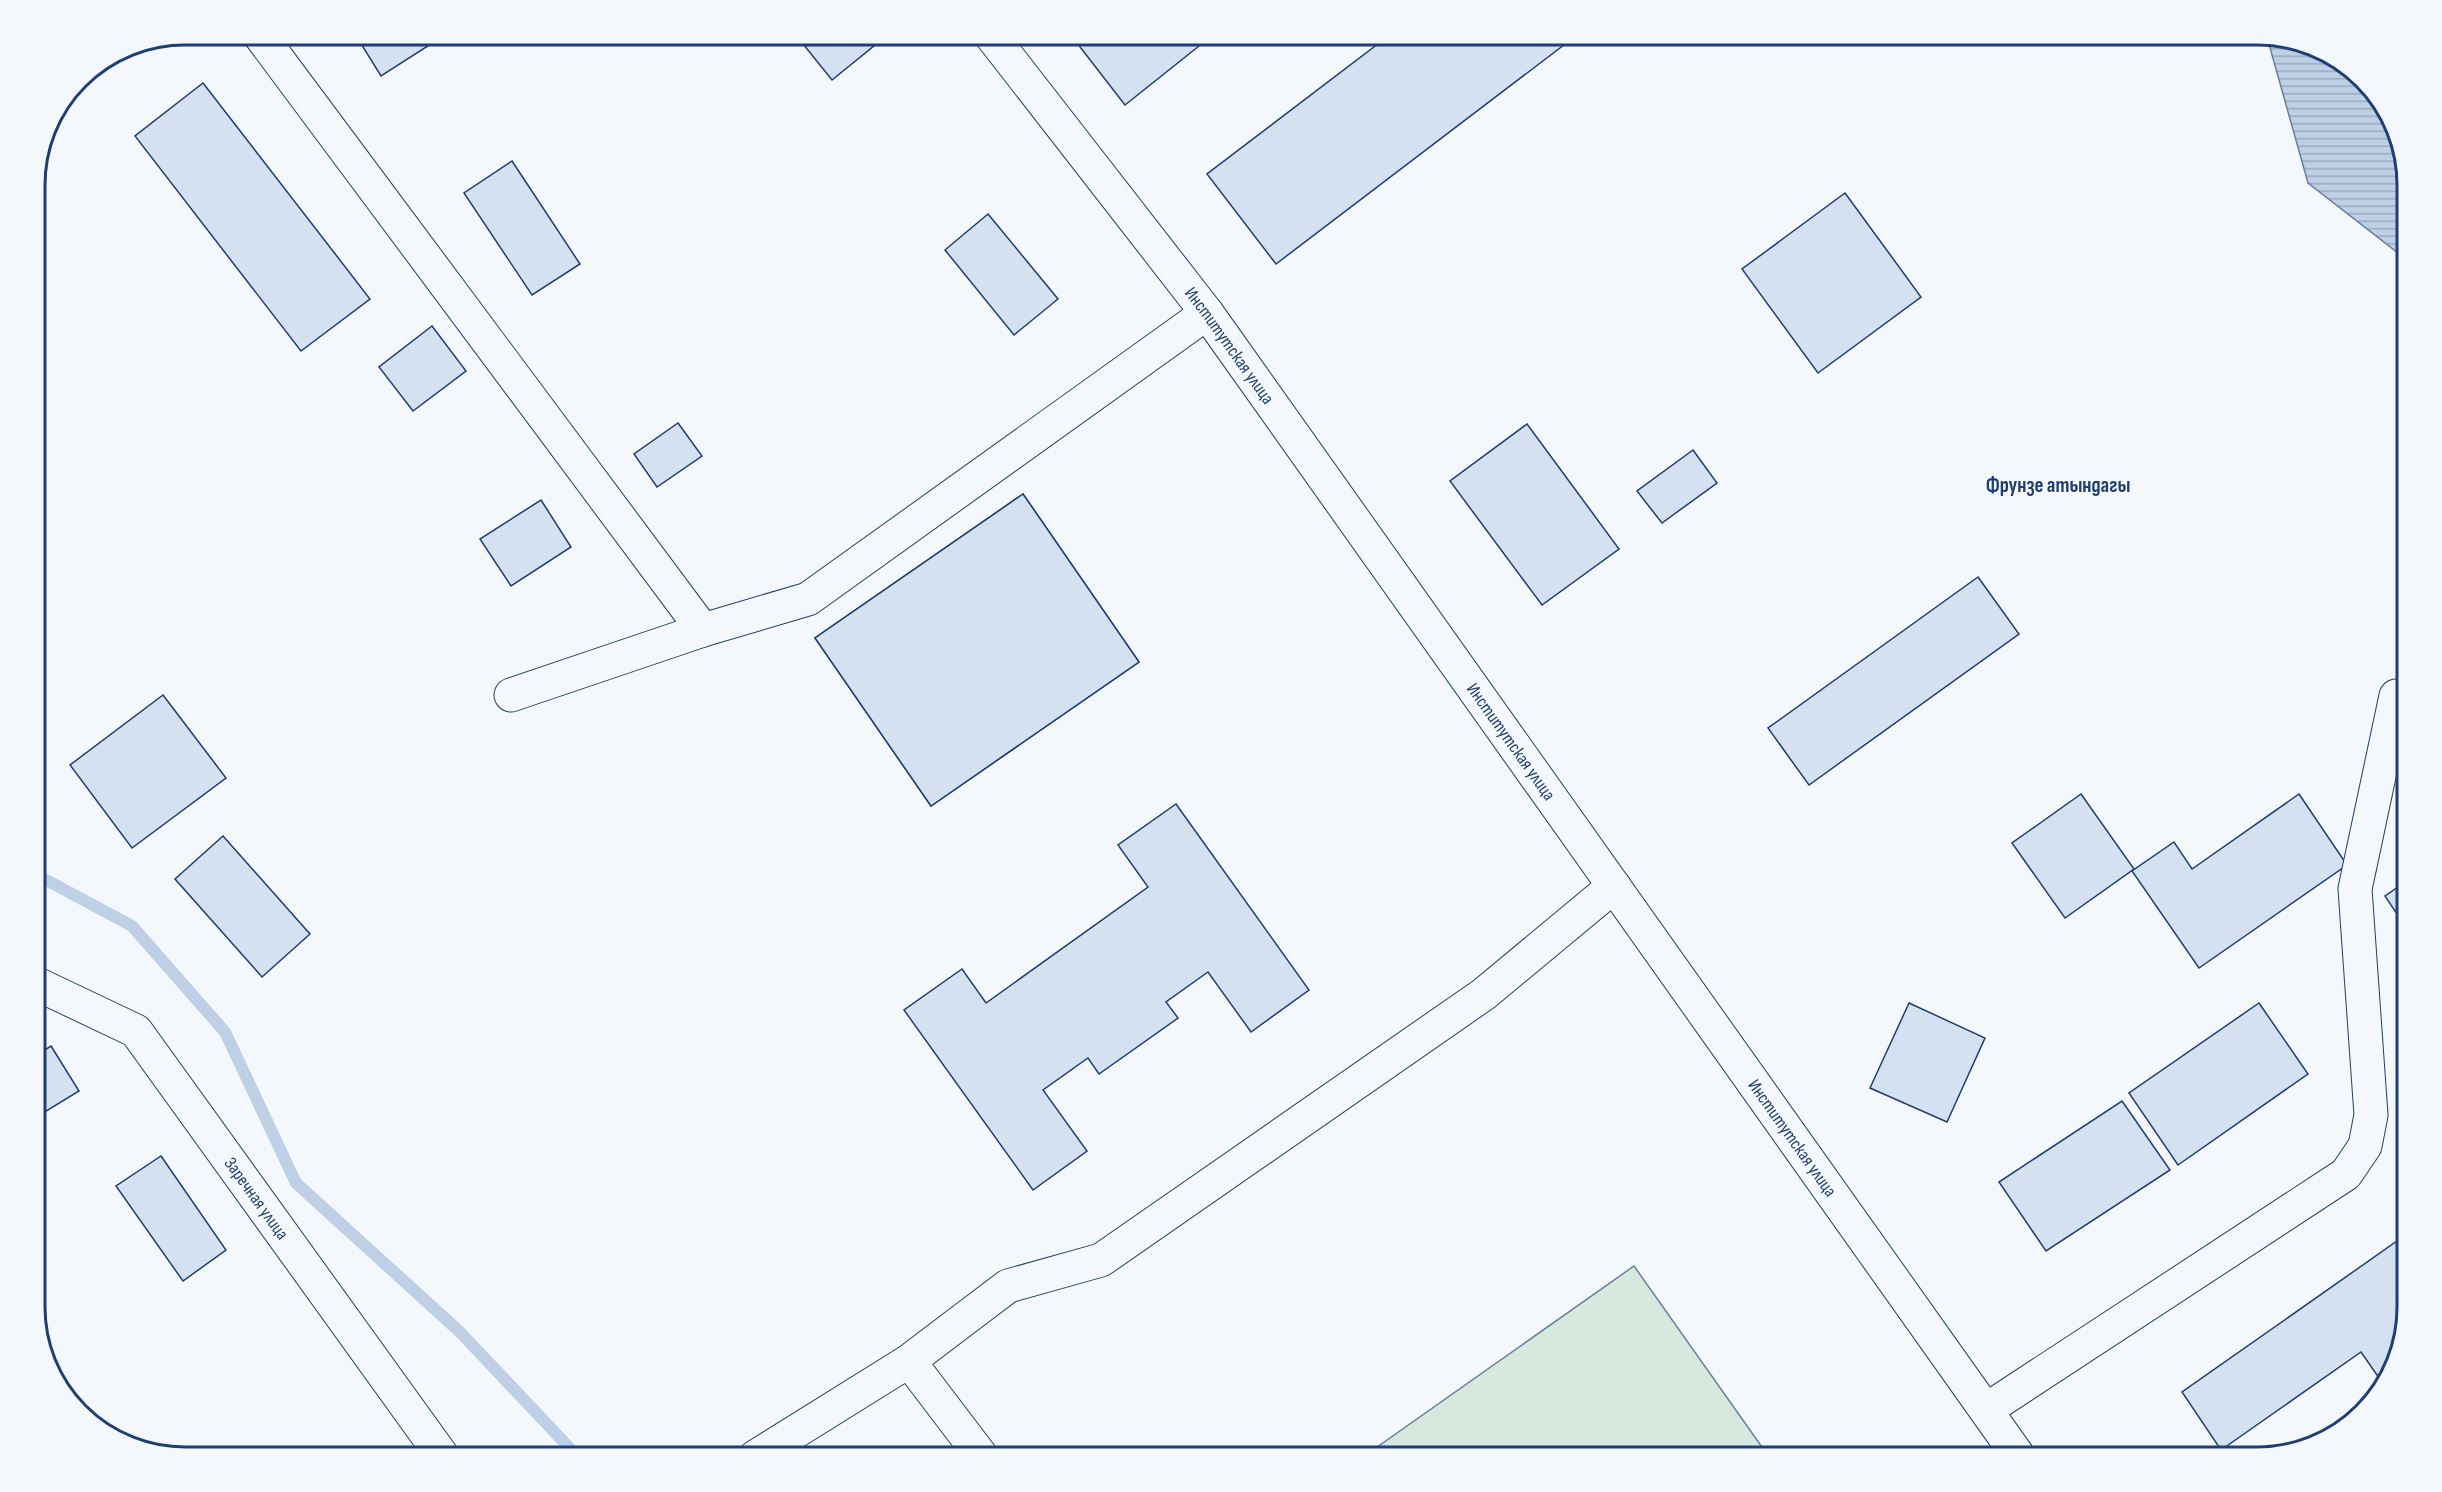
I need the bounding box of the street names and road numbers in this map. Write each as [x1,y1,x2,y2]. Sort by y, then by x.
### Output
street label: Институтская улица [1180,283,1279,408]
street label: Институтская улица [1462,679,1560,804]
street label: Институтская улица [1744,1075,1841,1201]
street label: Заречная улица [220,1153,293,1244]

